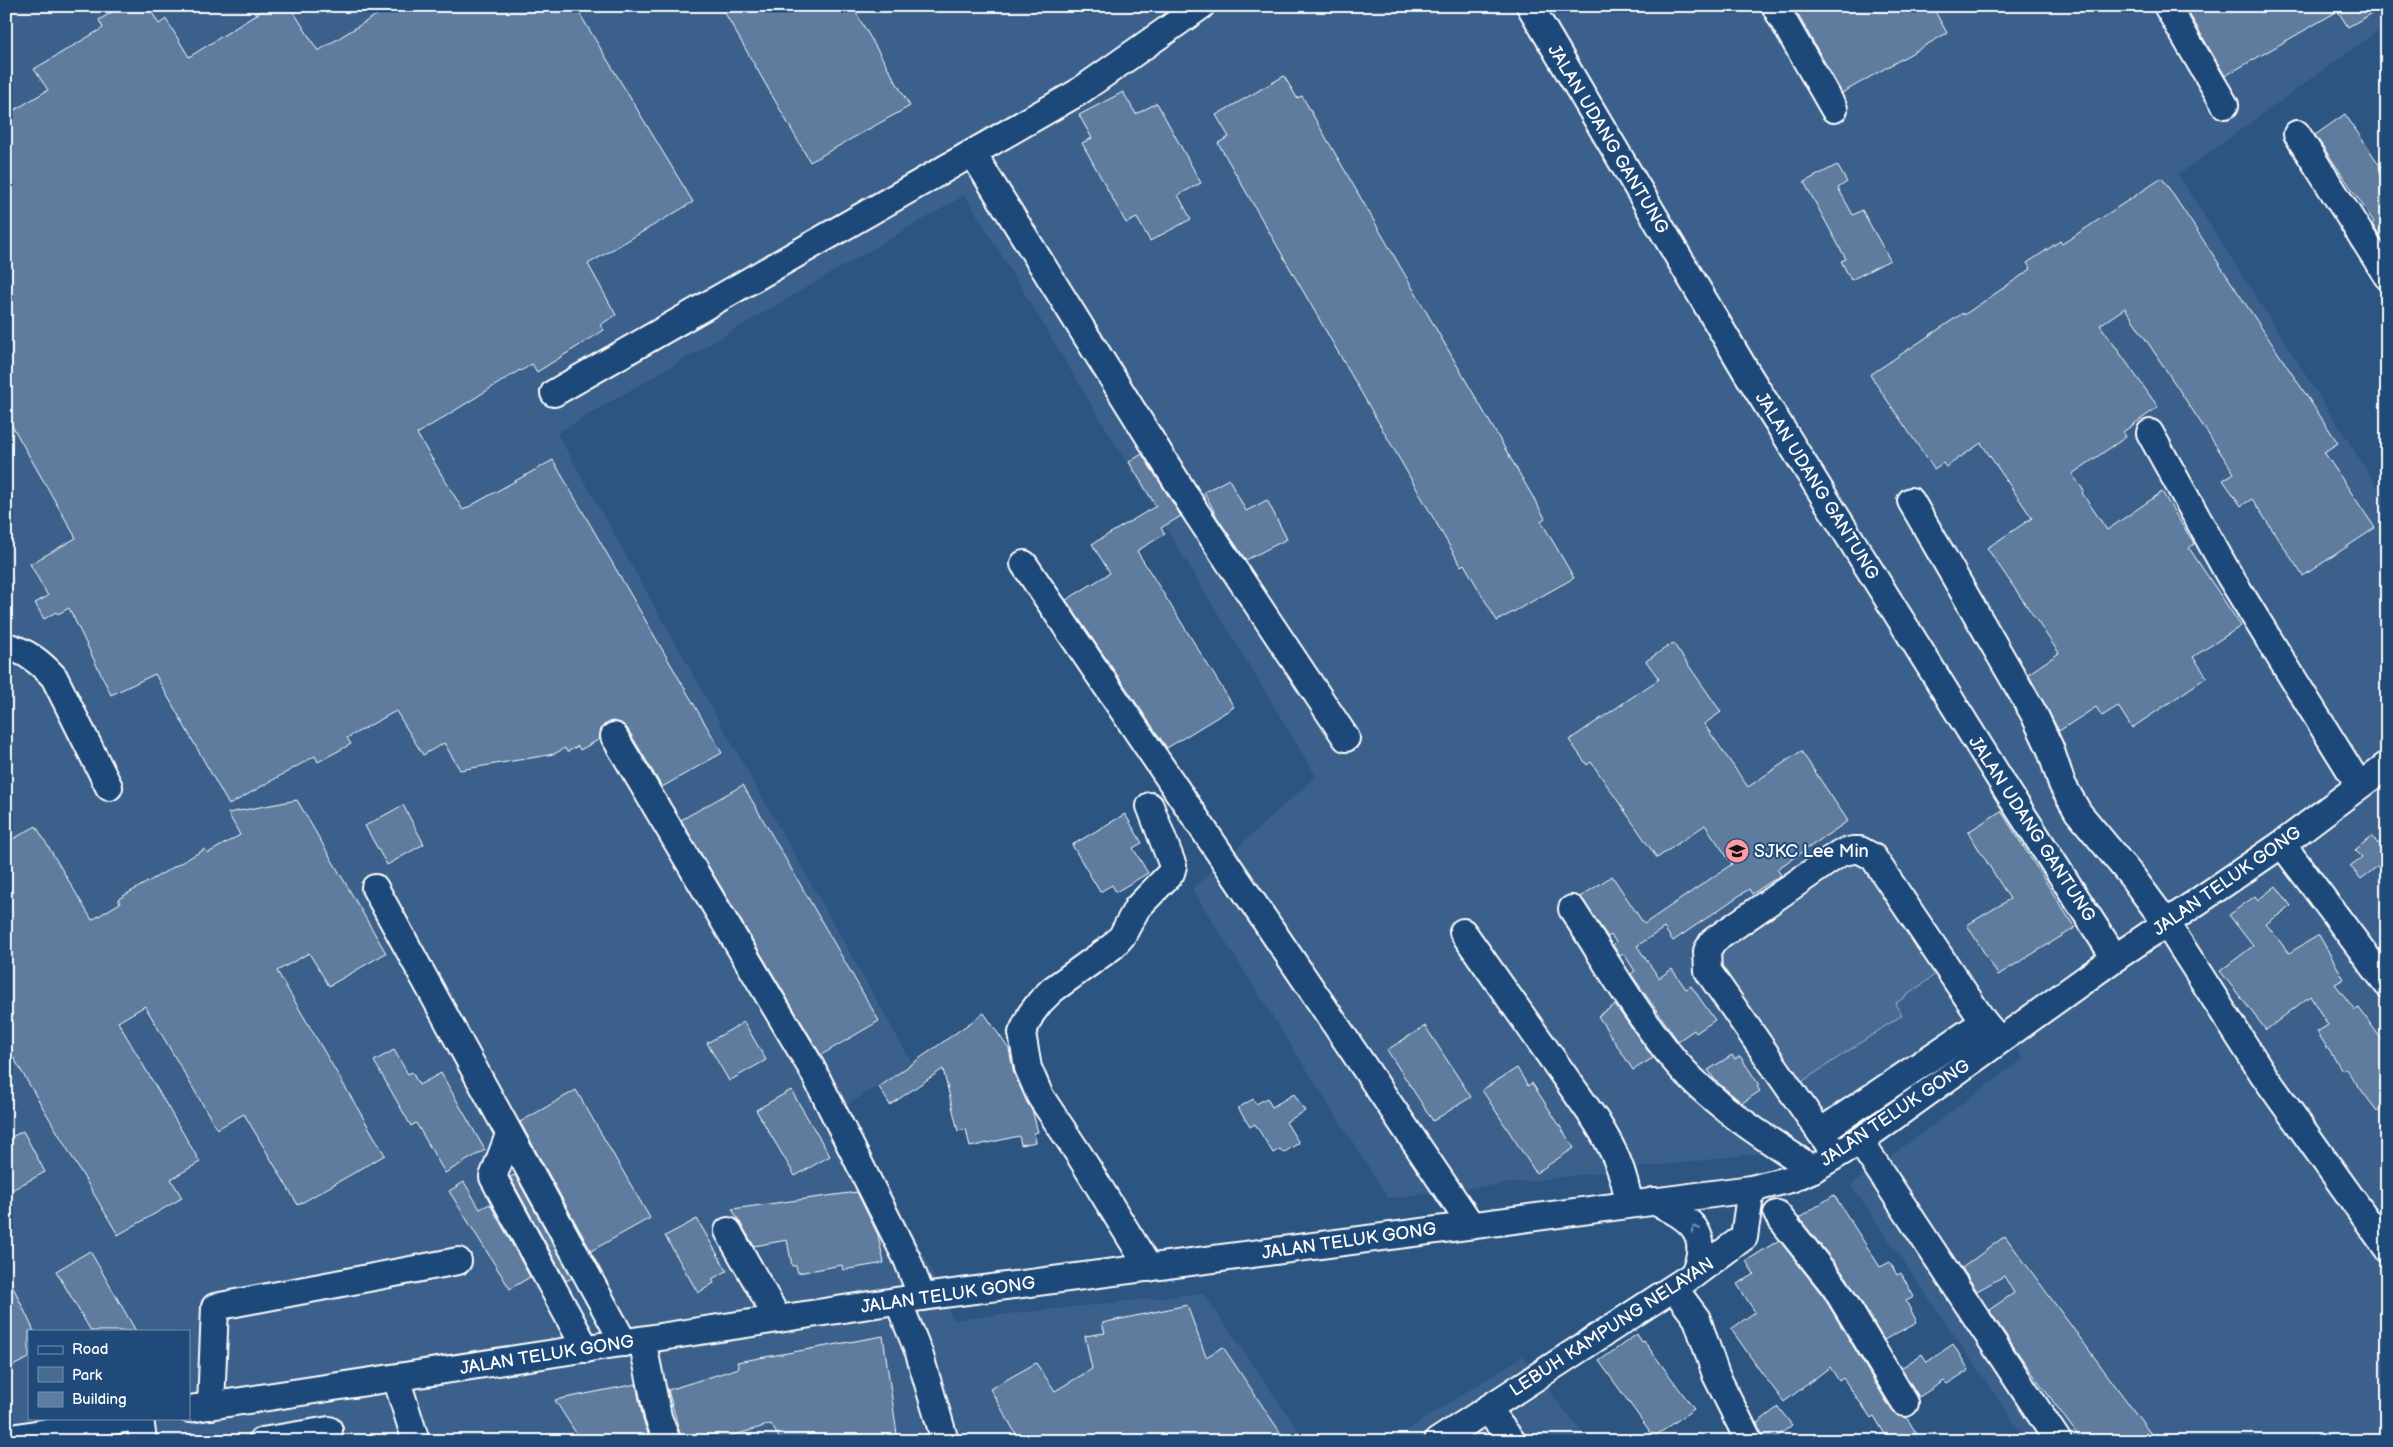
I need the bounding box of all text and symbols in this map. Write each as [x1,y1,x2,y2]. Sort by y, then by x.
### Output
street label: JALAN UDANG GANTUNG [1543,41,1673,237]
street label: JALAN UDANG GANTUNG [1751,389,1883,583]
street label: JALAN UDANG GANTUNG [1964,732,2100,926]
street label: JALAN TELUK GONG [2149,822,2305,940]
school or university icon: SJKC Lee Min [1724,838,1750,864]
place label: SJKC Lee Min [1754,841,1869,862]
street label: JALAN TELUK GONG [1816,1055,1974,1171]
street label: JALAN TELUK GONG [1261,1218,1437,1264]
one-way arrow [1691,1226,1701,1235]
street label: LEBUH KAMPUNG NELAYAN [1506,1253,1718,1401]
street label: JALAN TELUK GONG [860,1272,1036,1318]
legend [28,1330,190,1420]
street label: JALAN TELUK GONG [459,1331,635,1379]
text: Road [72,1340,108,1359]
text: Park [72,1366,103,1385]
text: Building [72,1390,127,1409]

